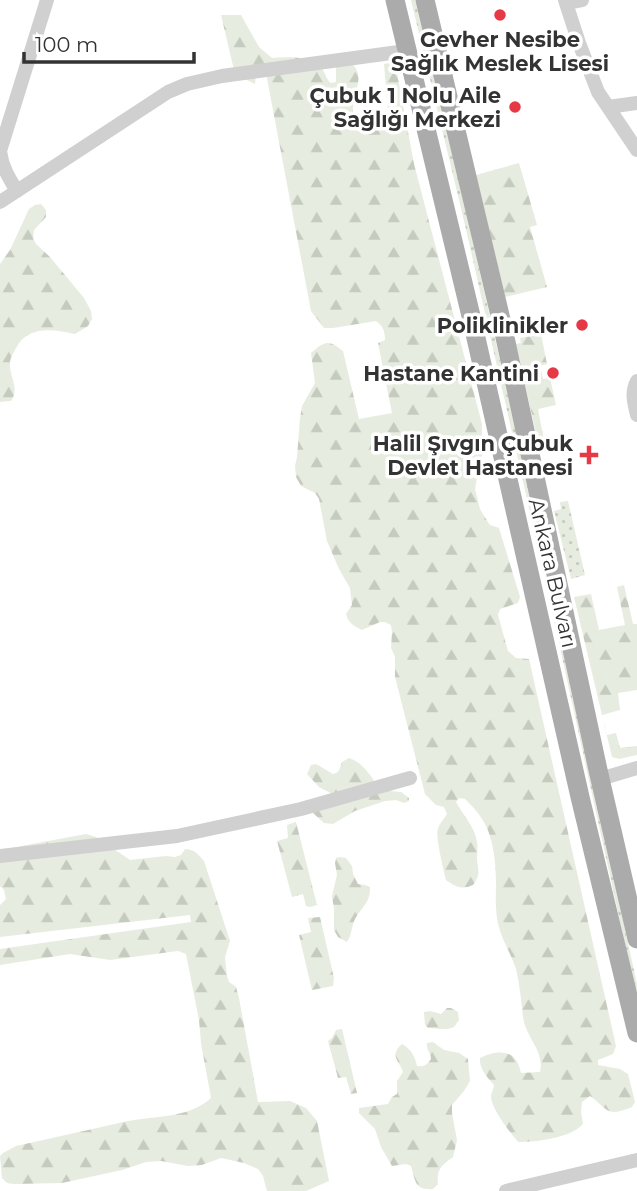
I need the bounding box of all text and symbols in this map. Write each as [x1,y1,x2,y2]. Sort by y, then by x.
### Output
marker: Gevher Nesibe Sağlık Meslek Lisesi [492,7,508,23]
scale bar [24,21,194,65]
place label: Gevher Nesibe Sağlık Meslek Lisesi [391,27,609,76]
text: 100 m [35,32,98,57]
place label: Çubuk 1 Nolu Aile Sağlığı Merkezi [309,83,501,132]
marker: Çubuk 1 Nolu Aile Sağlığı Merkezi [507,99,523,115]
place label: Poliklinikler [437,313,568,338]
marker: Poliklinikler [574,317,590,333]
place label: Hastane Kantini [363,361,539,386]
marker: Hastane Kantini [545,365,561,381]
place label: Halil Şıvgın Çubuk Devlet Hastanesi [373,431,573,480]
marker: Halil Şıvgın Çubuk Devlet Hastanesi [579,445,599,465]
street label: Ankara Bulvarı [524,496,582,650]

